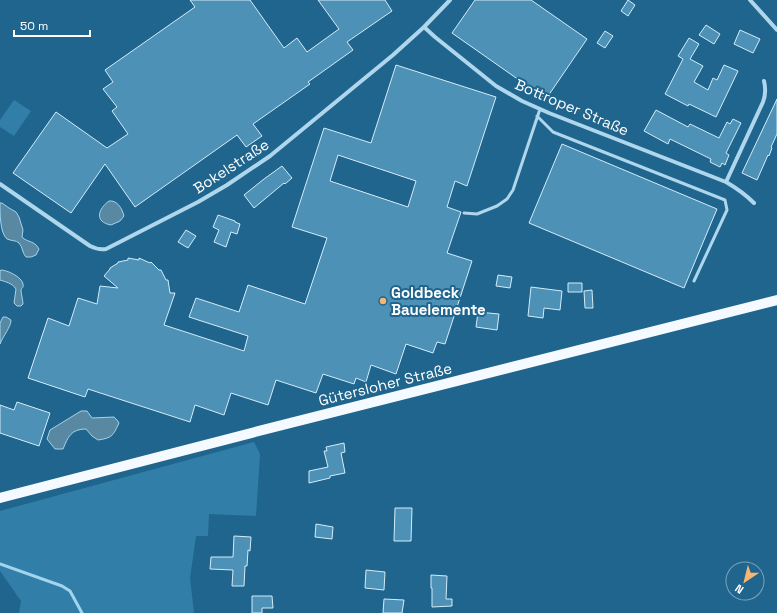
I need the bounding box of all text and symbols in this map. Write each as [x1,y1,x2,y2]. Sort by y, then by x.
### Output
scale bar [14,12,90,38]
text: 50 m [20,18,48,34]
street label: Bottroper Straße [512,74,632,140]
street label: Bokelstraße [190,134,272,197]
place label: Goldbeck Bauelemente [391,283,486,319]
marker: Goldbeck Bauelemente [378,296,388,306]
street label: Gütersloher Straße [316,358,454,410]
north arrow [725,561,765,601]
text: N [732,581,746,597]

